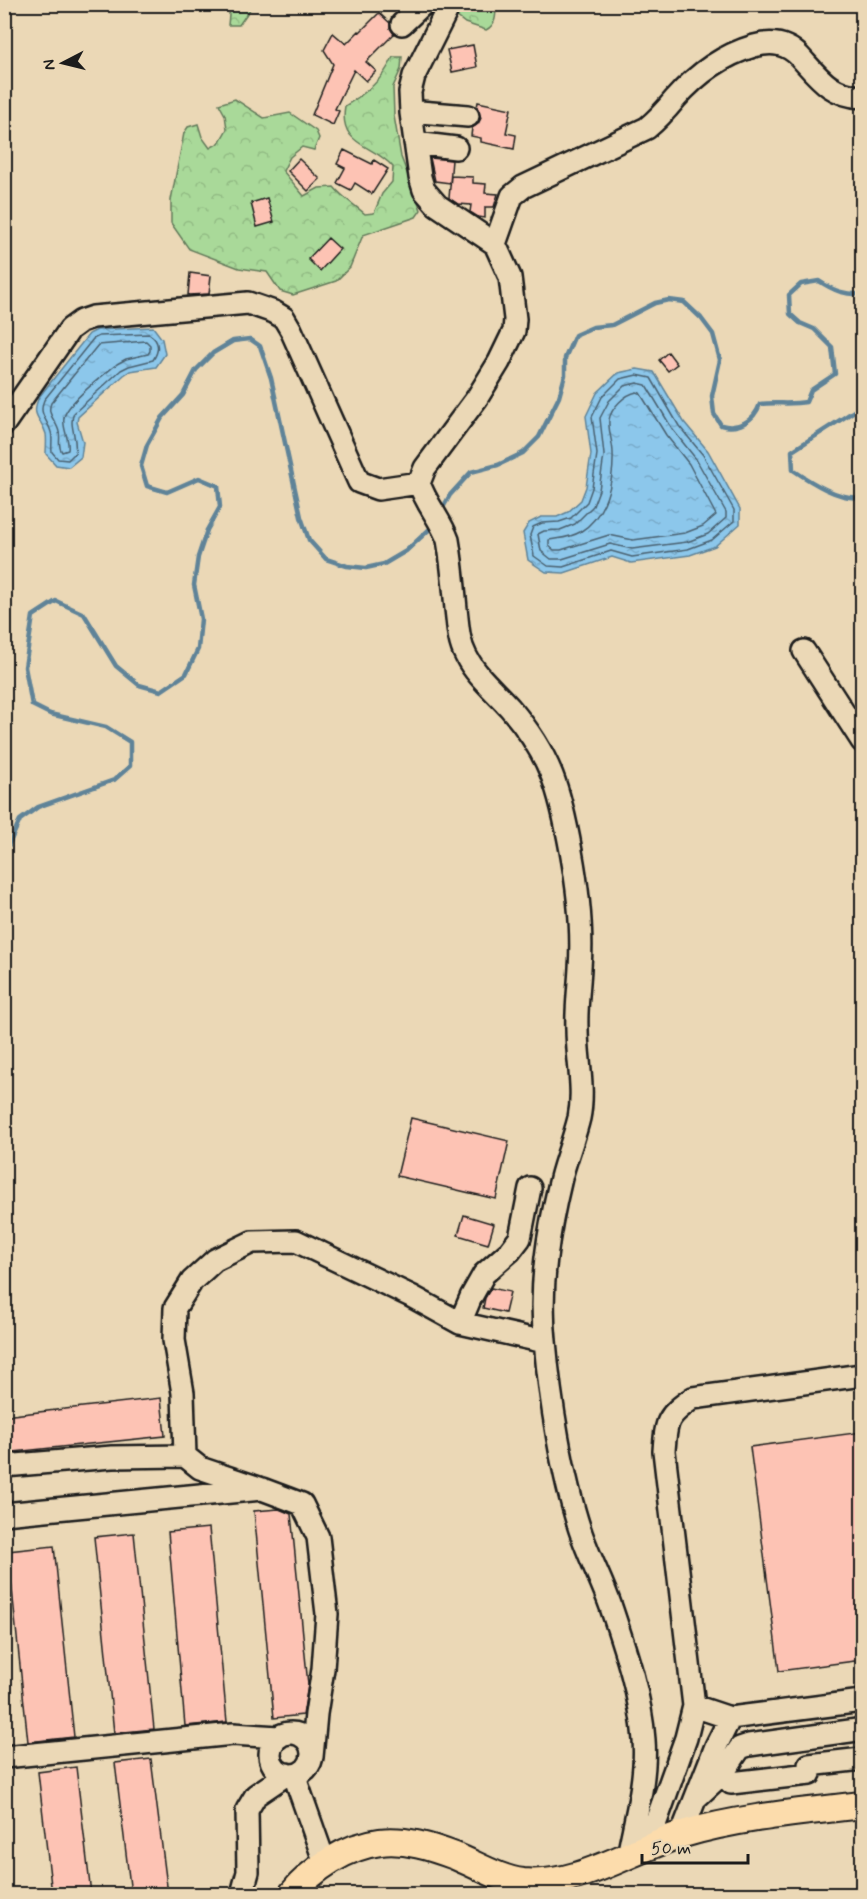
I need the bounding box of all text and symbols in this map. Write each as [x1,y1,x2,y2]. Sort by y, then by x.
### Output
north arrow [33,33,93,93]
text: N [39,58,61,71]
scale bar [642,1827,748,1865]
text: 50 m [651,1837,691,1861]

